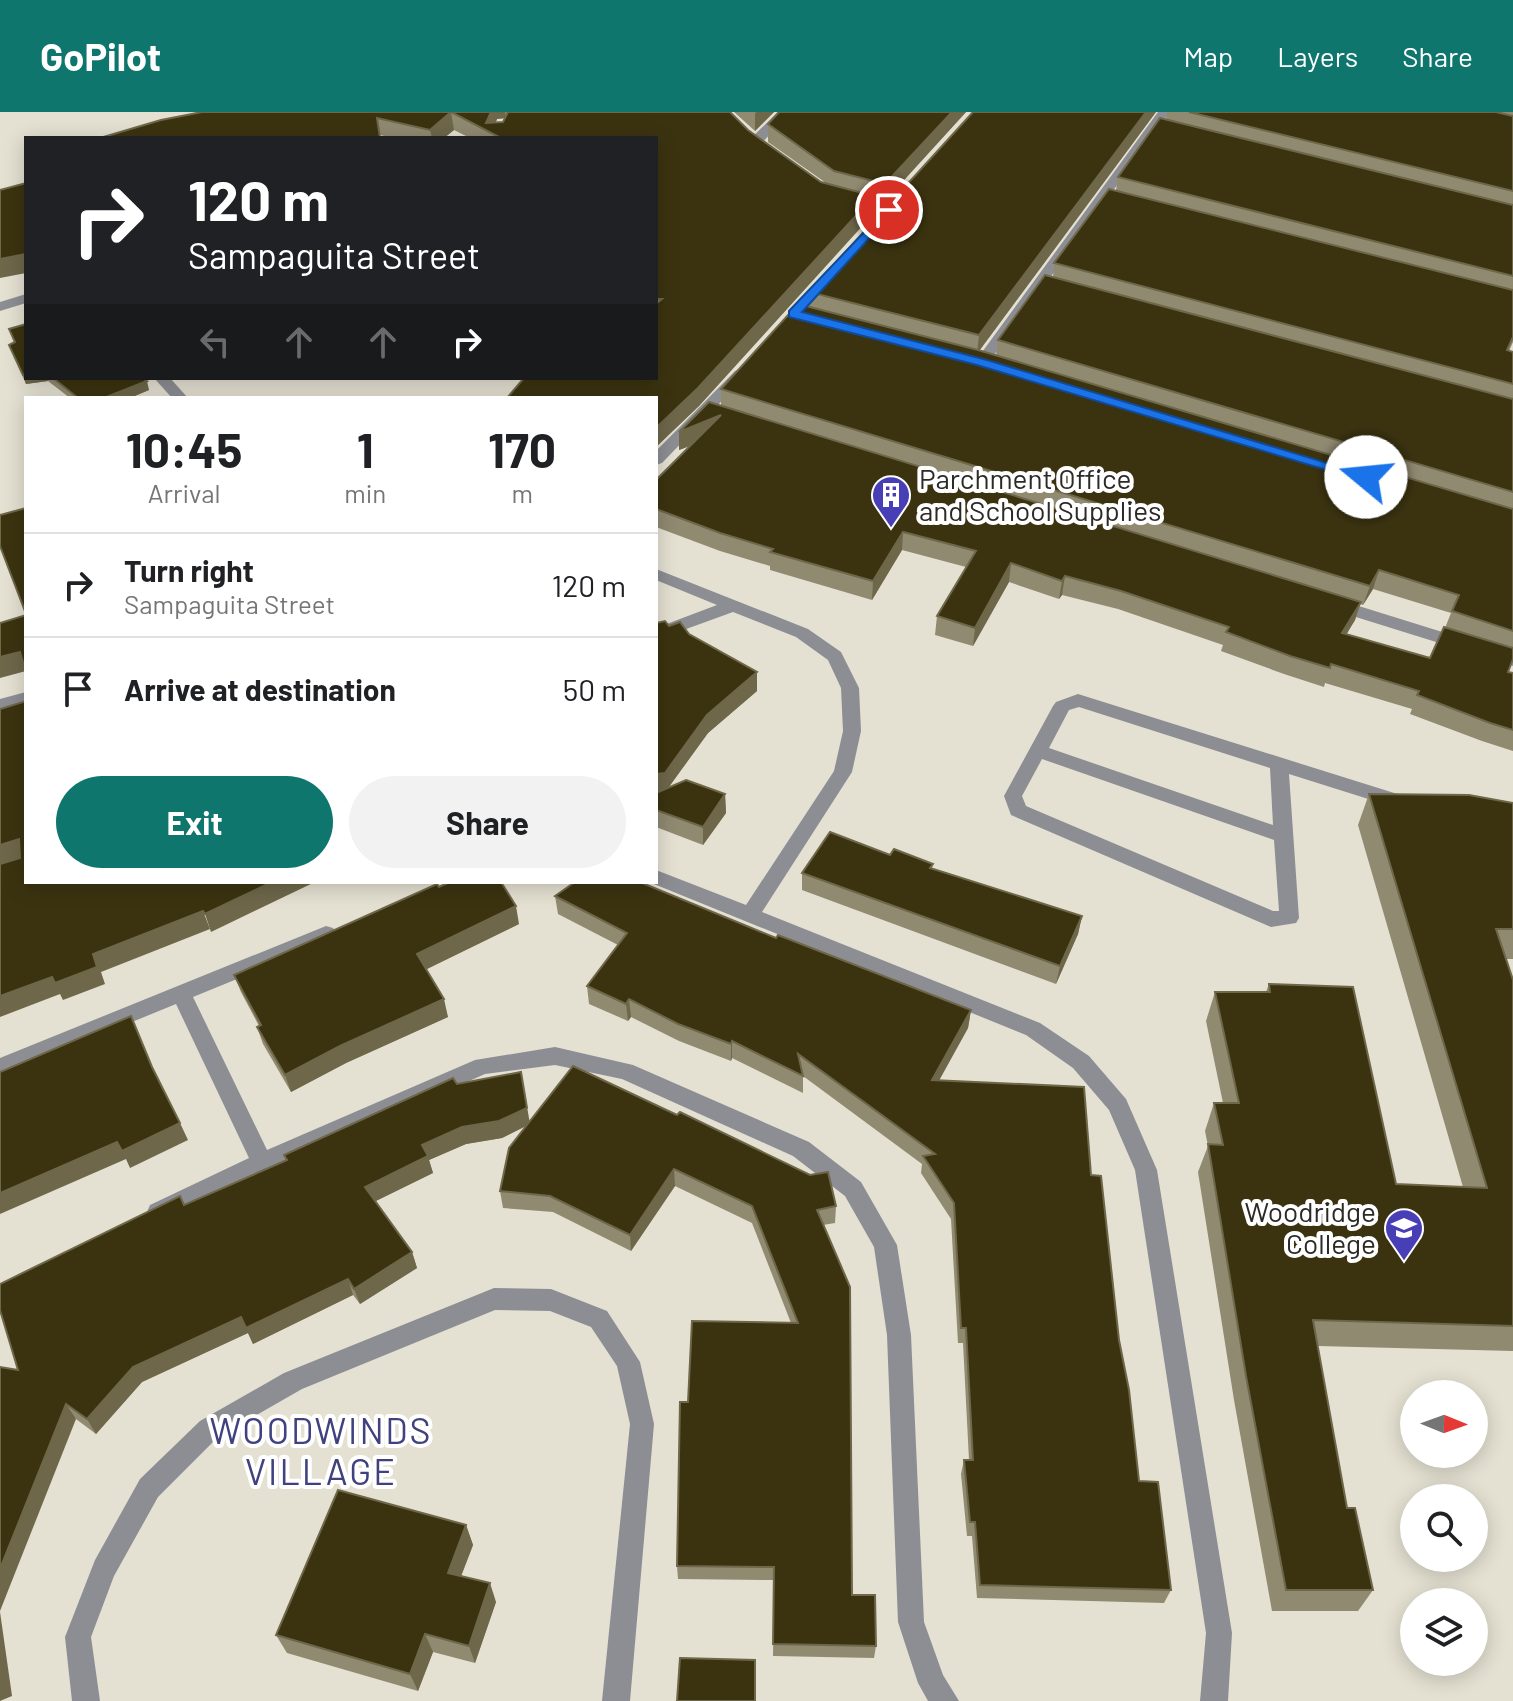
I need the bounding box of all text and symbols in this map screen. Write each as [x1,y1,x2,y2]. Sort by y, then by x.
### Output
text: GoPilot [40,33,161,79]
text: Map [1183,39,1233,73]
text: Layers [1277,39,1358,73]
text: Share [1402,39,1473,73]
text: 120 m [188,165,329,232]
icon: right [56,168,160,272]
pin [855,176,923,244]
icon: arrive [867,188,911,232]
text: Sampaguita Street [188,233,480,276]
icon: left [193,320,237,364]
icon: ahead [277,320,321,364]
icon: ahead [361,320,405,364]
icon: right [445,320,489,364]
text: 10:45 [126,420,242,478]
text: 1 [357,420,374,478]
text: 170 [488,420,556,478]
position arrow [1324,435,1408,519]
place label: Parchment Office and School Supplies [919,461,1161,527]
building icon: Parchment Office and School Supplies [870,474,912,529]
text: Arrival [148,477,220,508]
text: min [344,477,386,508]
text: m [511,477,533,508]
text: Turn right [124,552,254,588]
icon: right [56,563,100,607]
text: 120 m [552,567,626,603]
text: Sampaguita Street [124,588,335,619]
icon: arrive [56,667,100,711]
text: Arrive at destination [124,671,396,707]
text: 50 m [563,671,626,707]
button: Exit [56,776,333,868]
button: Share [349,776,626,868]
place label: Woodridge College [1244,1194,1376,1260]
school or university icon: Woodridge College [1383,1207,1425,1262]
north arrow [1400,1380,1488,1468]
map controls [1400,1380,1488,1676]
district label: WOODWINDS VILLAGE [209,1408,433,1492]
button: search [1400,1484,1488,1572]
button: layers [1400,1588,1488,1676]

